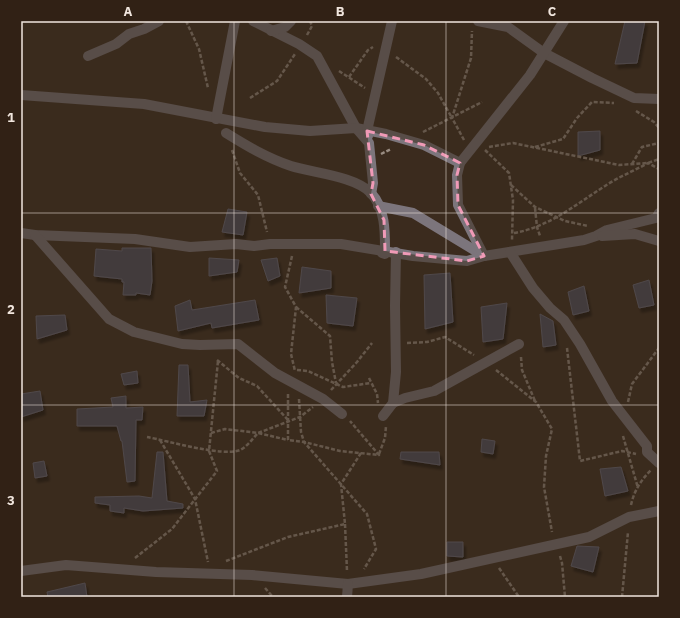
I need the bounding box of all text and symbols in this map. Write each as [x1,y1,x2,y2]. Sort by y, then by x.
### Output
text: A [124,3,133,20]
text: B [336,3,345,20]
text: C [548,3,557,20]
text: 1 [7,109,15,126]
text: 2 [7,301,15,318]
text: 3 [7,492,15,509]

